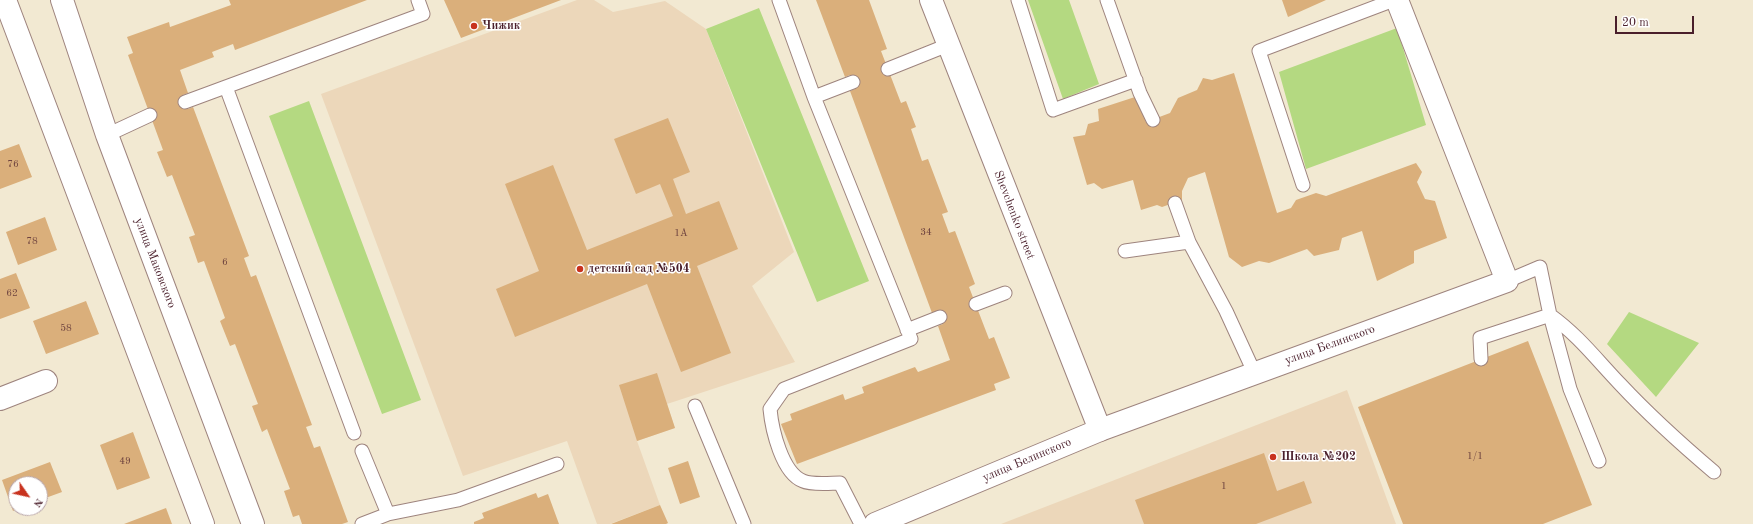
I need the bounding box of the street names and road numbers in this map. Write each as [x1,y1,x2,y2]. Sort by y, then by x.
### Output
street label: Shevchenko street [990,168,1038,262]
street label: улица Маковского [131,216,179,310]
street label: улица Белинского [1283,322,1377,368]
street label: улица Белинского [980,435,1074,485]

